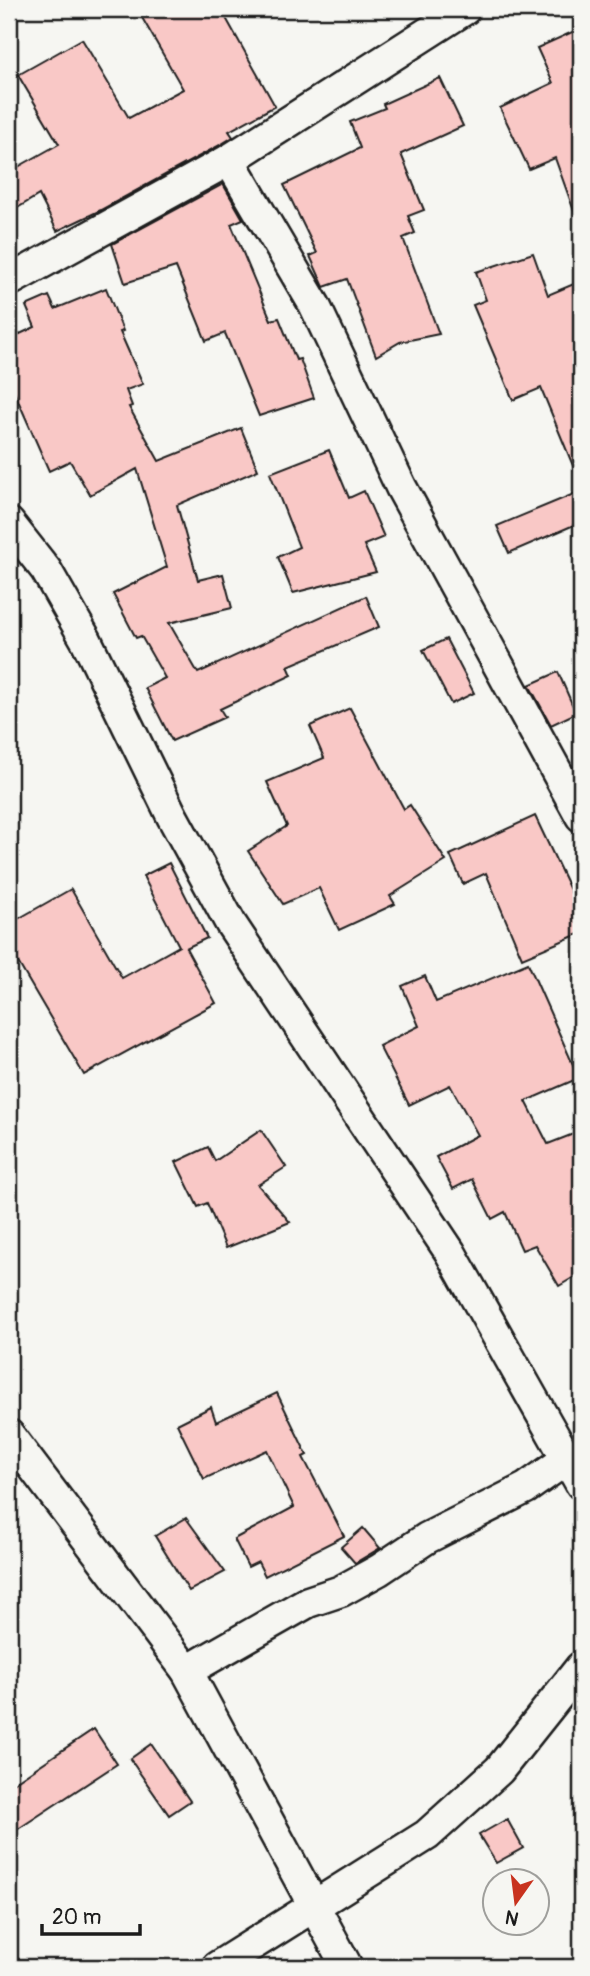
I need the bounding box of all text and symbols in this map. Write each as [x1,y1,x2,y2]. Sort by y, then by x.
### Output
north arrow [482,1868,552,1938]
scale bar [42,1892,140,1936]
text: 20 m [52,1904,101,1931]
text: N [503,1904,521,1931]

